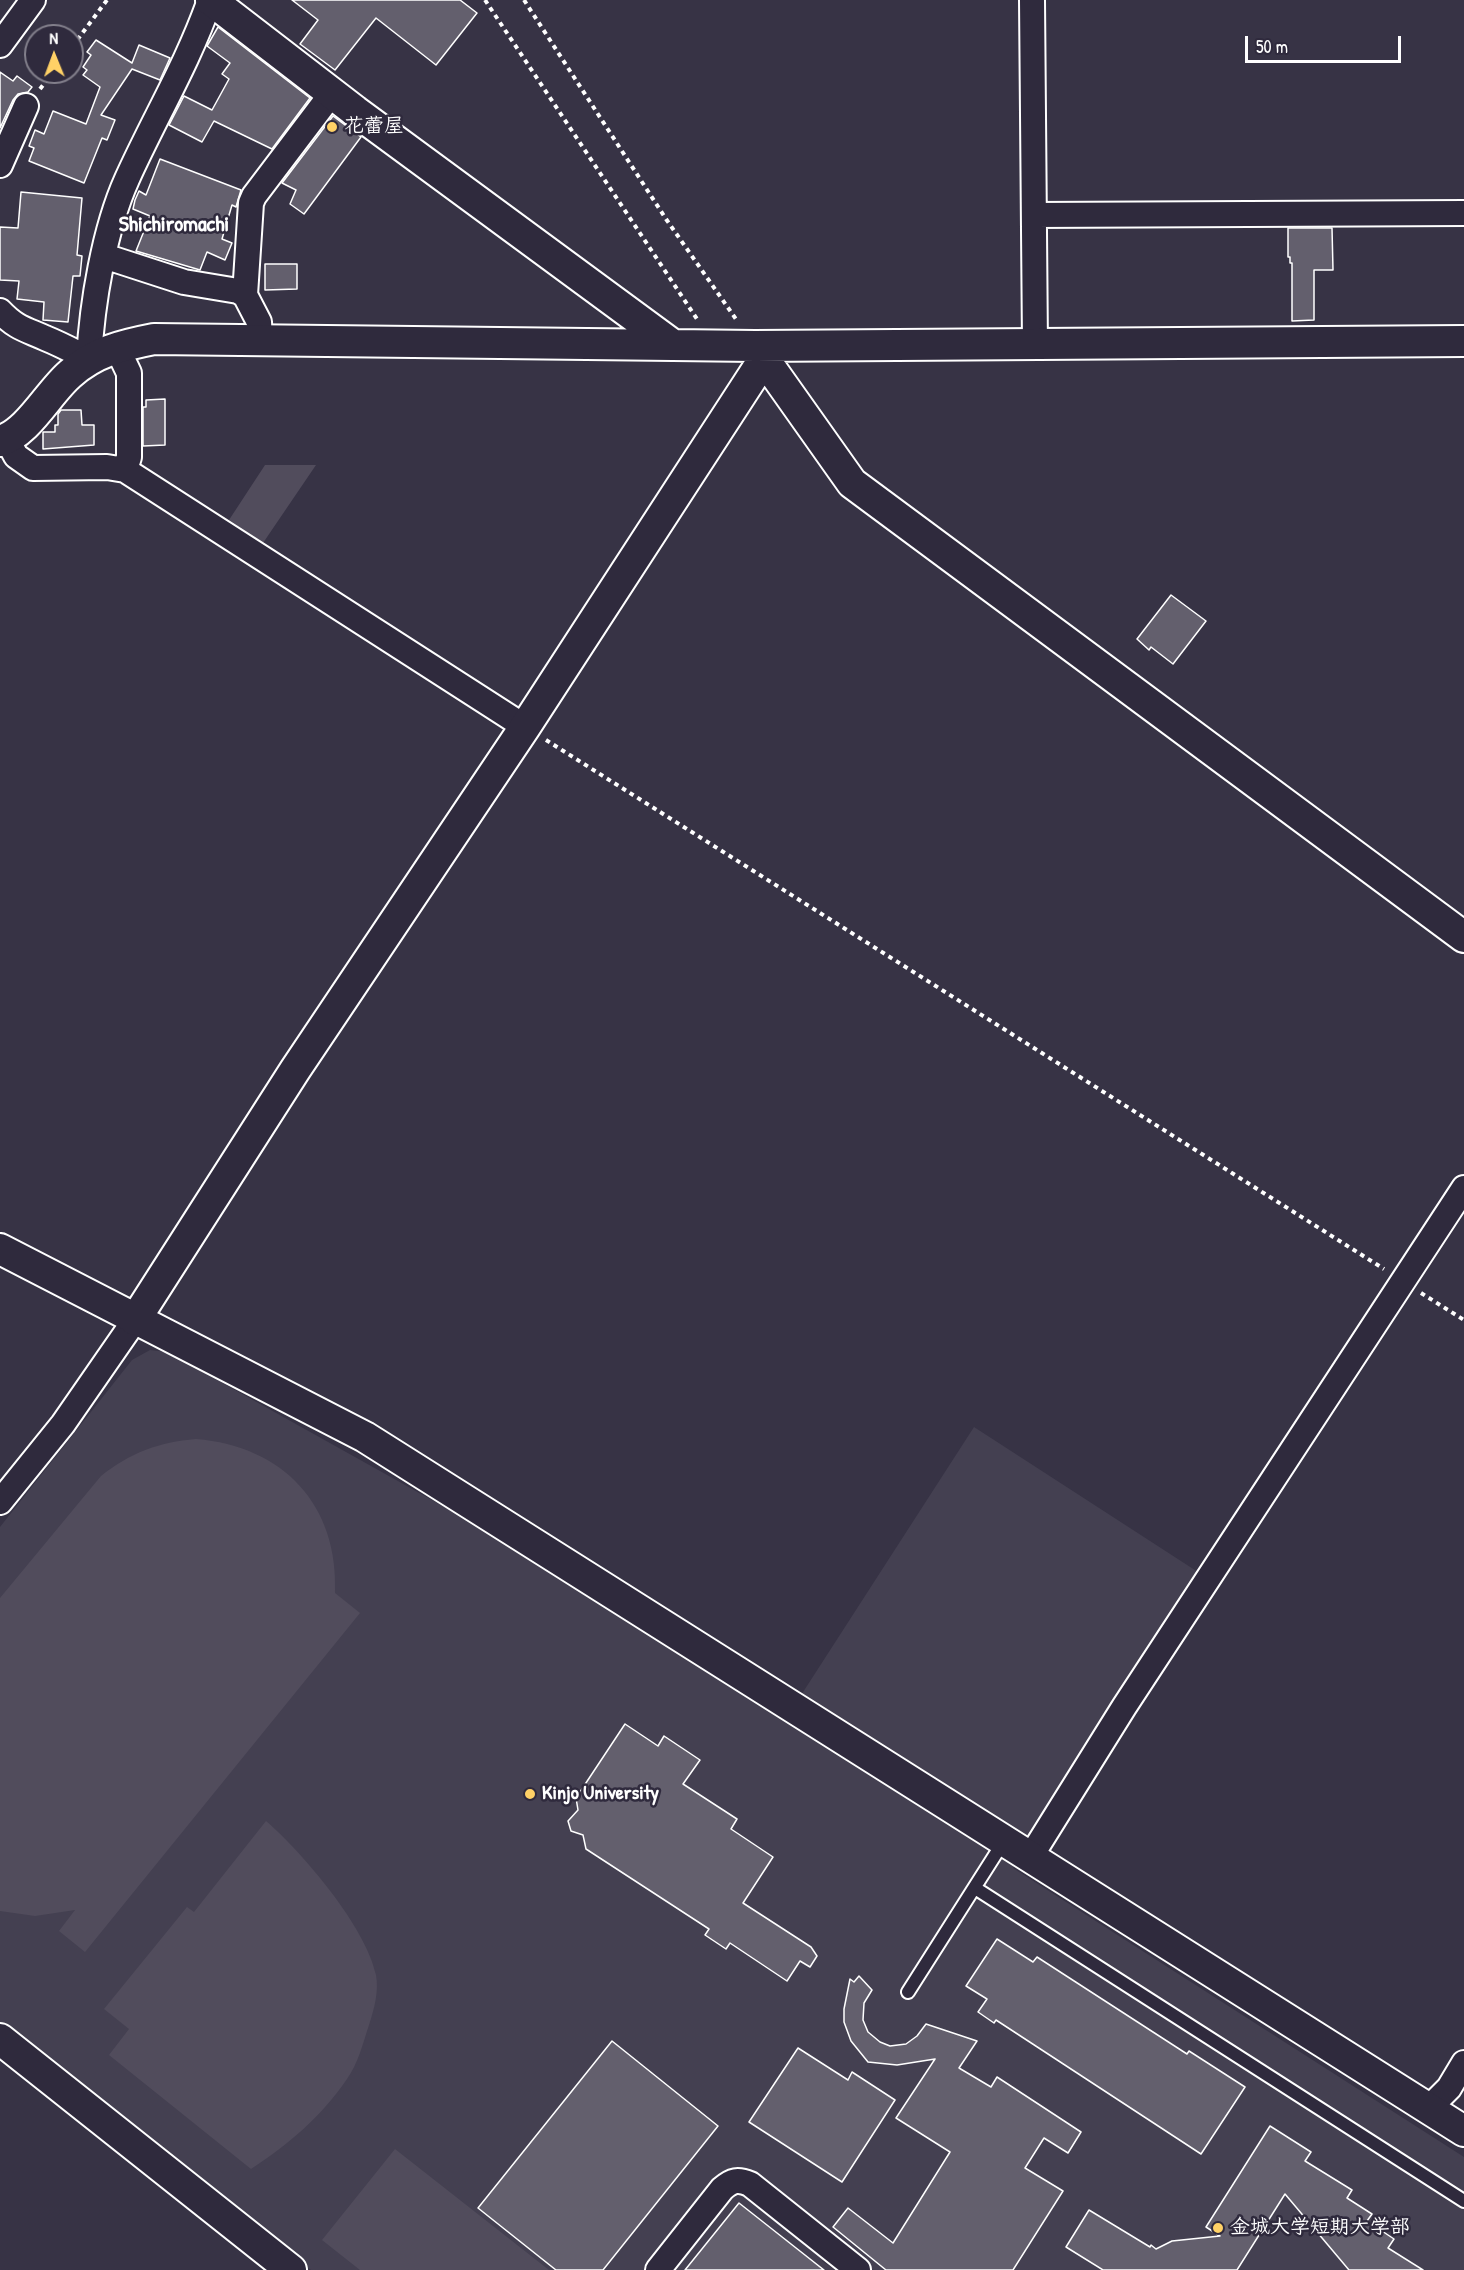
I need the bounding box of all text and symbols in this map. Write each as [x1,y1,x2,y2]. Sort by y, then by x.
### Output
north arrow [24,24,84,84]
scale bar [1248,24,1404,62]
text: N [49,27,58,49]
text: 50 m [1256,34,1288,59]
place label: 花蕾屋 [344,115,404,139]
marker: 花蕾屋 [325,120,339,134]
district label: Shichiromachi [119,212,229,238]
place label: Kinjo University [542,1782,659,1806]
marker: Kinjo University [523,1787,537,1801]
place label: 金城大学短期大学部 [1230,2216,1410,2240]
marker: 金城大学短期大学部 [1211,2221,1225,2235]

